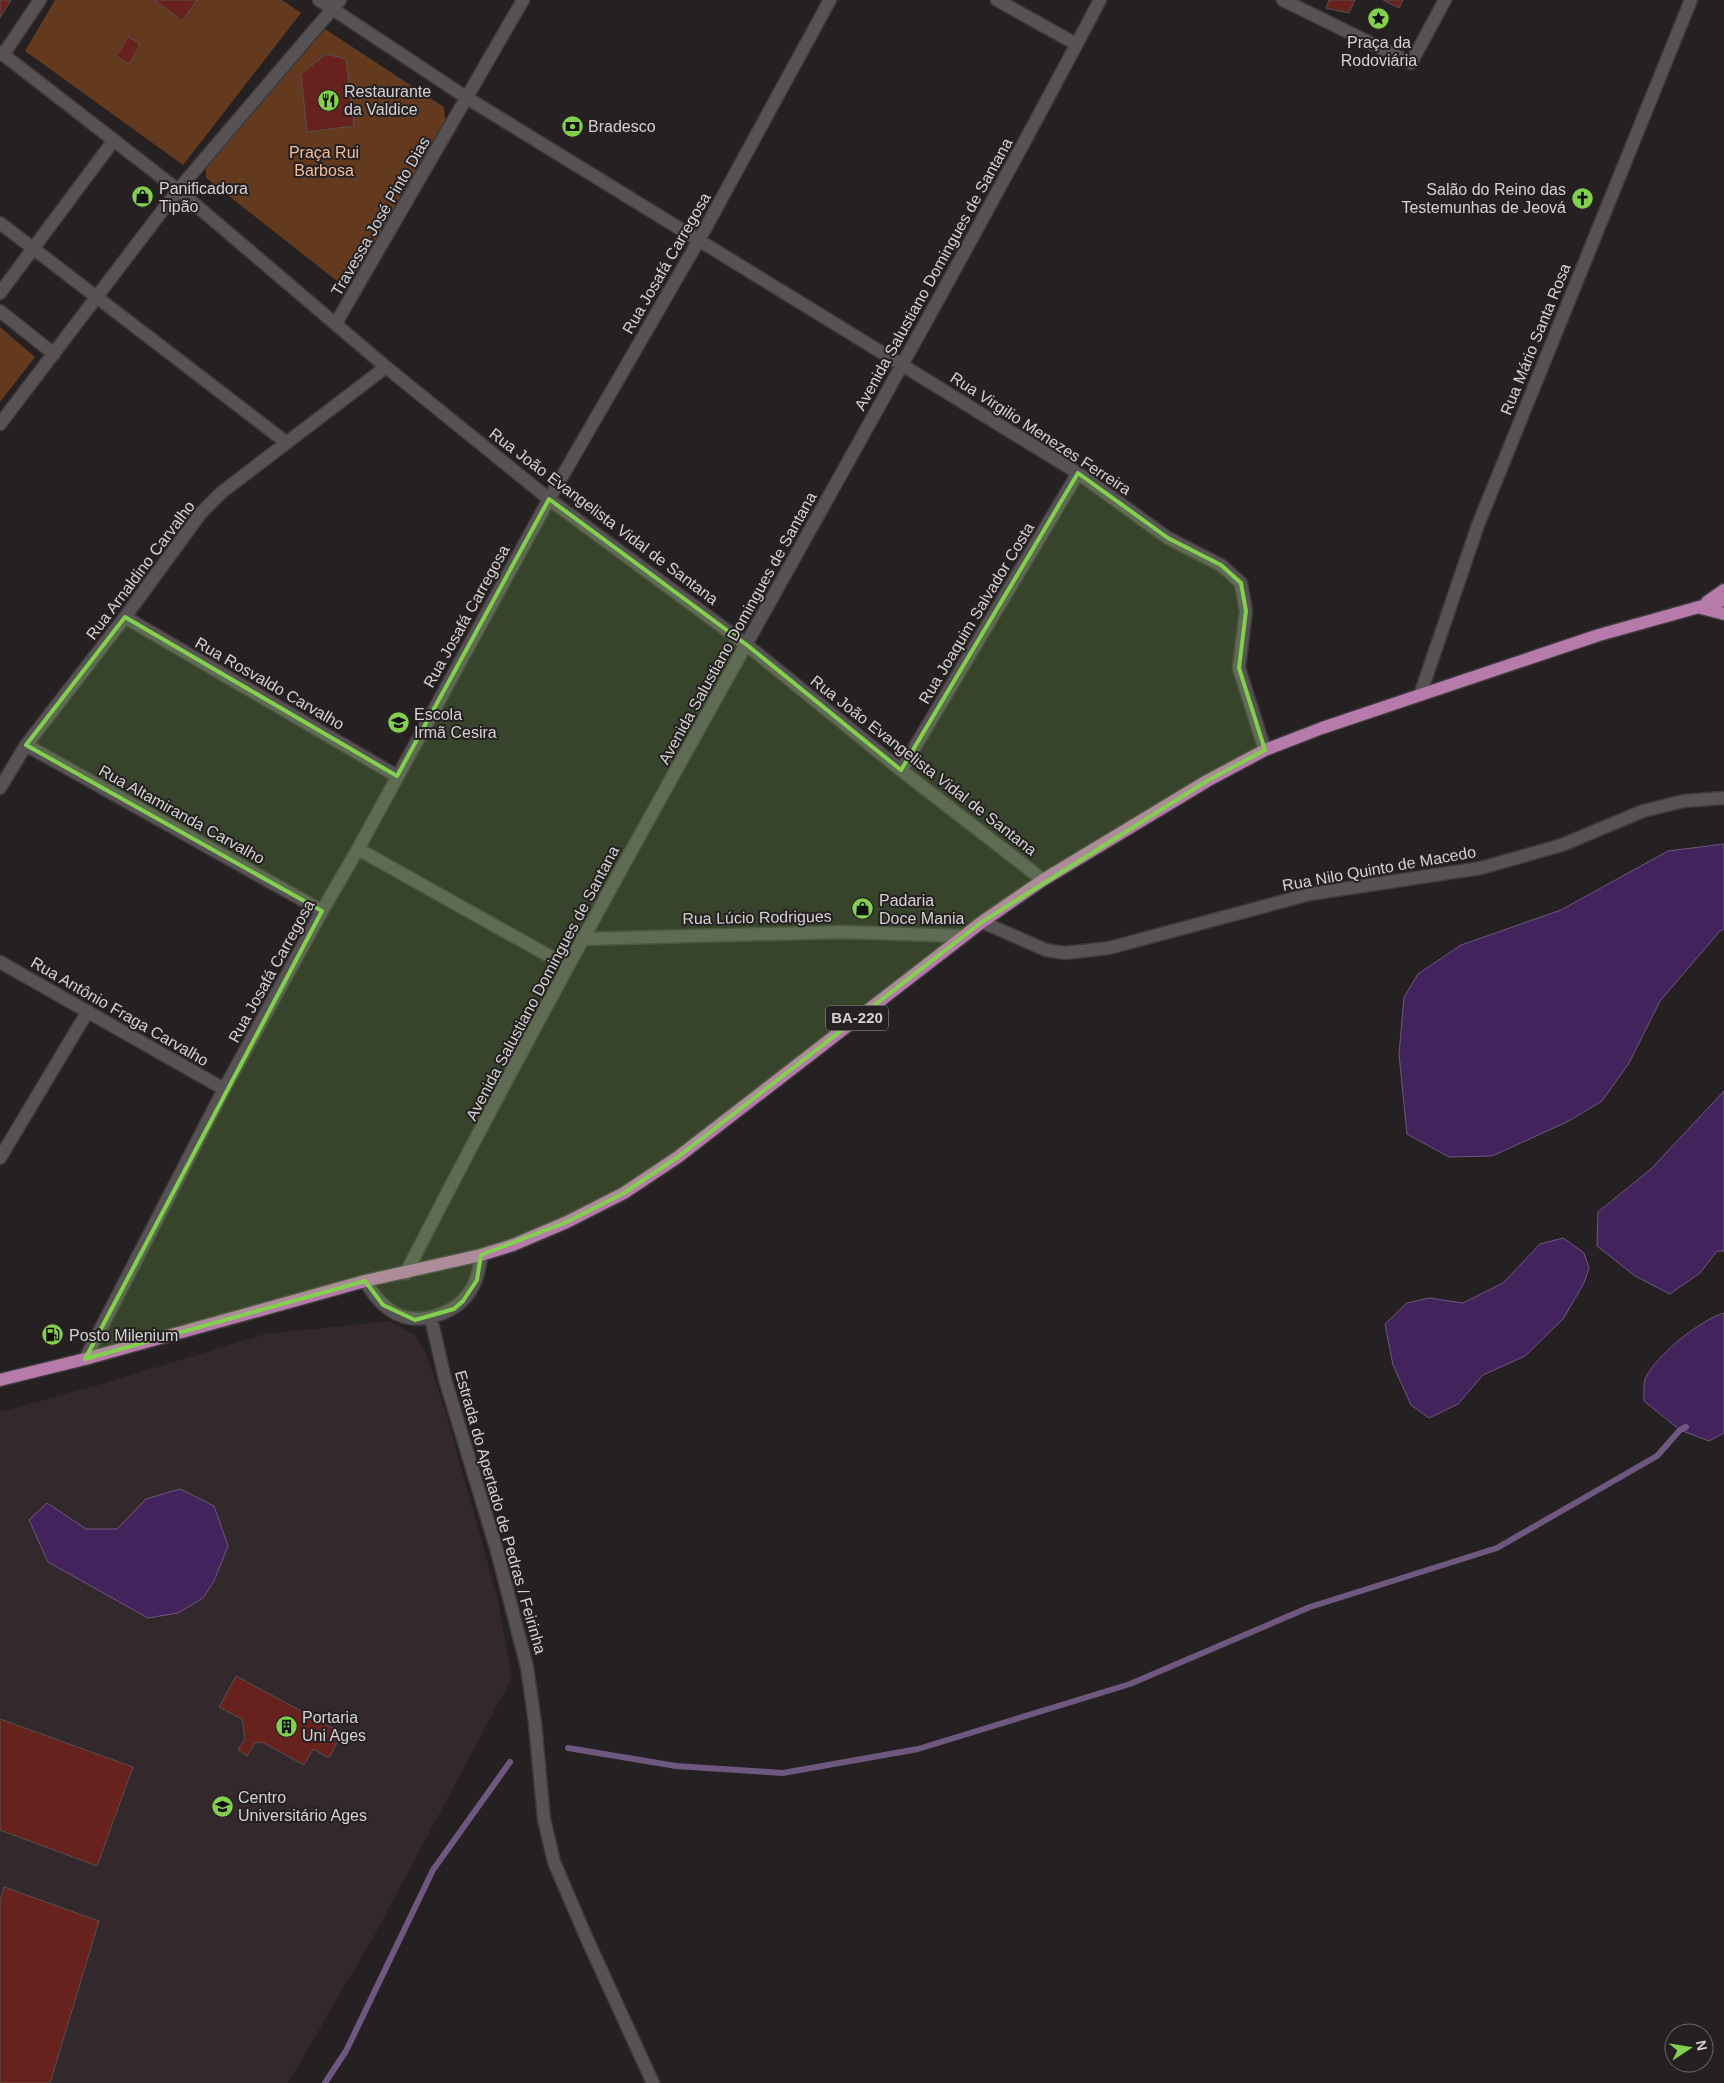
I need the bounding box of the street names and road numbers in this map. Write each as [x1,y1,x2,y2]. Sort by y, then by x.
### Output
street label: Travessa José Pinto Dias [328,134,433,299]
street label: Avenida Salustiano Domingues de Santana [851,135,1016,413]
street label: Rua Josafá Carregosa [619,190,714,337]
street label: Rua Mário Santa Rosa [1497,261,1574,417]
street label: Rua Virgilio Menezes Ferreira [947,369,1134,498]
street label: Rua João Evangelista Vidal de Santana [486,425,721,608]
street label: Avenida Salustiano Domingues de Santana [655,489,820,767]
street label: Rua Arnaldino Carvalho [83,498,198,643]
street label: Rua Joaquim Salvador Costa [916,520,1037,707]
street label: Rua Josafá Carregosa [420,542,513,690]
street label: Rua Rosvaldo Carvalho [192,634,347,733]
street label: Rua João Evangelista Vidal de Santana [807,672,1040,859]
street label: Rua Altamiranda Carvalho [96,762,268,867]
street label: Avenida Salustiano Domingues de Santana [463,843,622,1123]
street label: Rua Nilo Quinto de Macedo [1281,843,1477,894]
street label: Rua Josafá Carregosa [225,897,318,1045]
street label: Rua Lúcio Rodrigues [682,908,832,927]
street label: Rua Antônio Fraga Carvalho [28,954,212,1069]
road number: BA-220 [826,1006,888,1030]
street label: Estrada do Apertado de Pedras / Feirinha [452,1368,549,1656]

